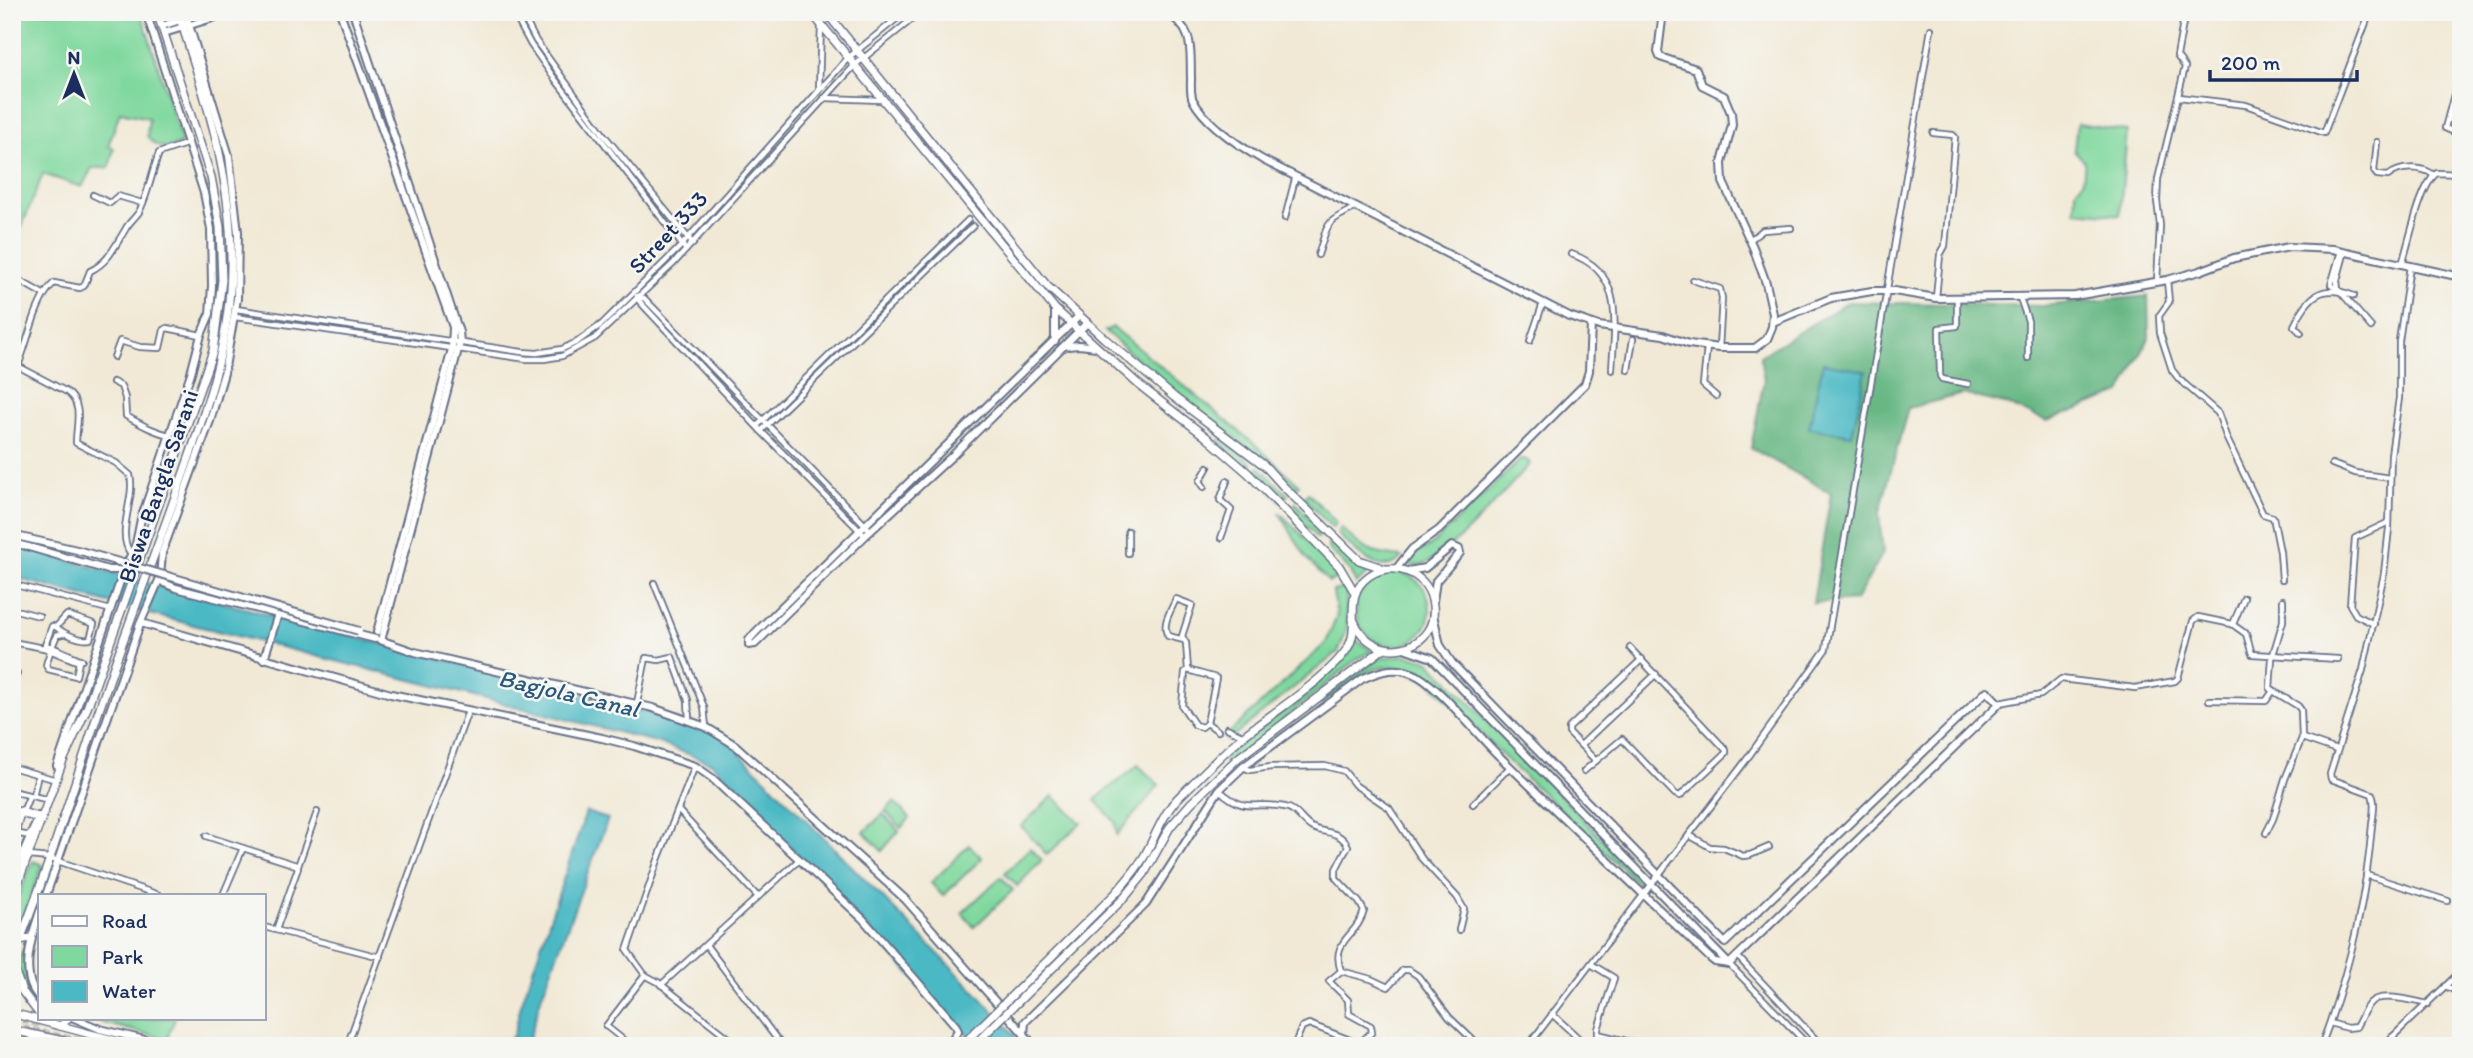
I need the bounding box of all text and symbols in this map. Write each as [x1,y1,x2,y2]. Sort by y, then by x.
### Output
north arrow [38,38,108,108]
scale bar [2210,38,2358,82]
text: N [68,46,80,69]
text: 200 m [2221,50,2281,75]
street label: Street 333 [622,185,714,279]
street label: Biswa Bangla Sarani [112,386,204,586]
water label: Bagjola Canal [496,663,644,724]
legend [38,894,266,1020]
text: Road [102,908,148,933]
text: Park [102,944,144,969]
text: Water [102,978,156,1003]

